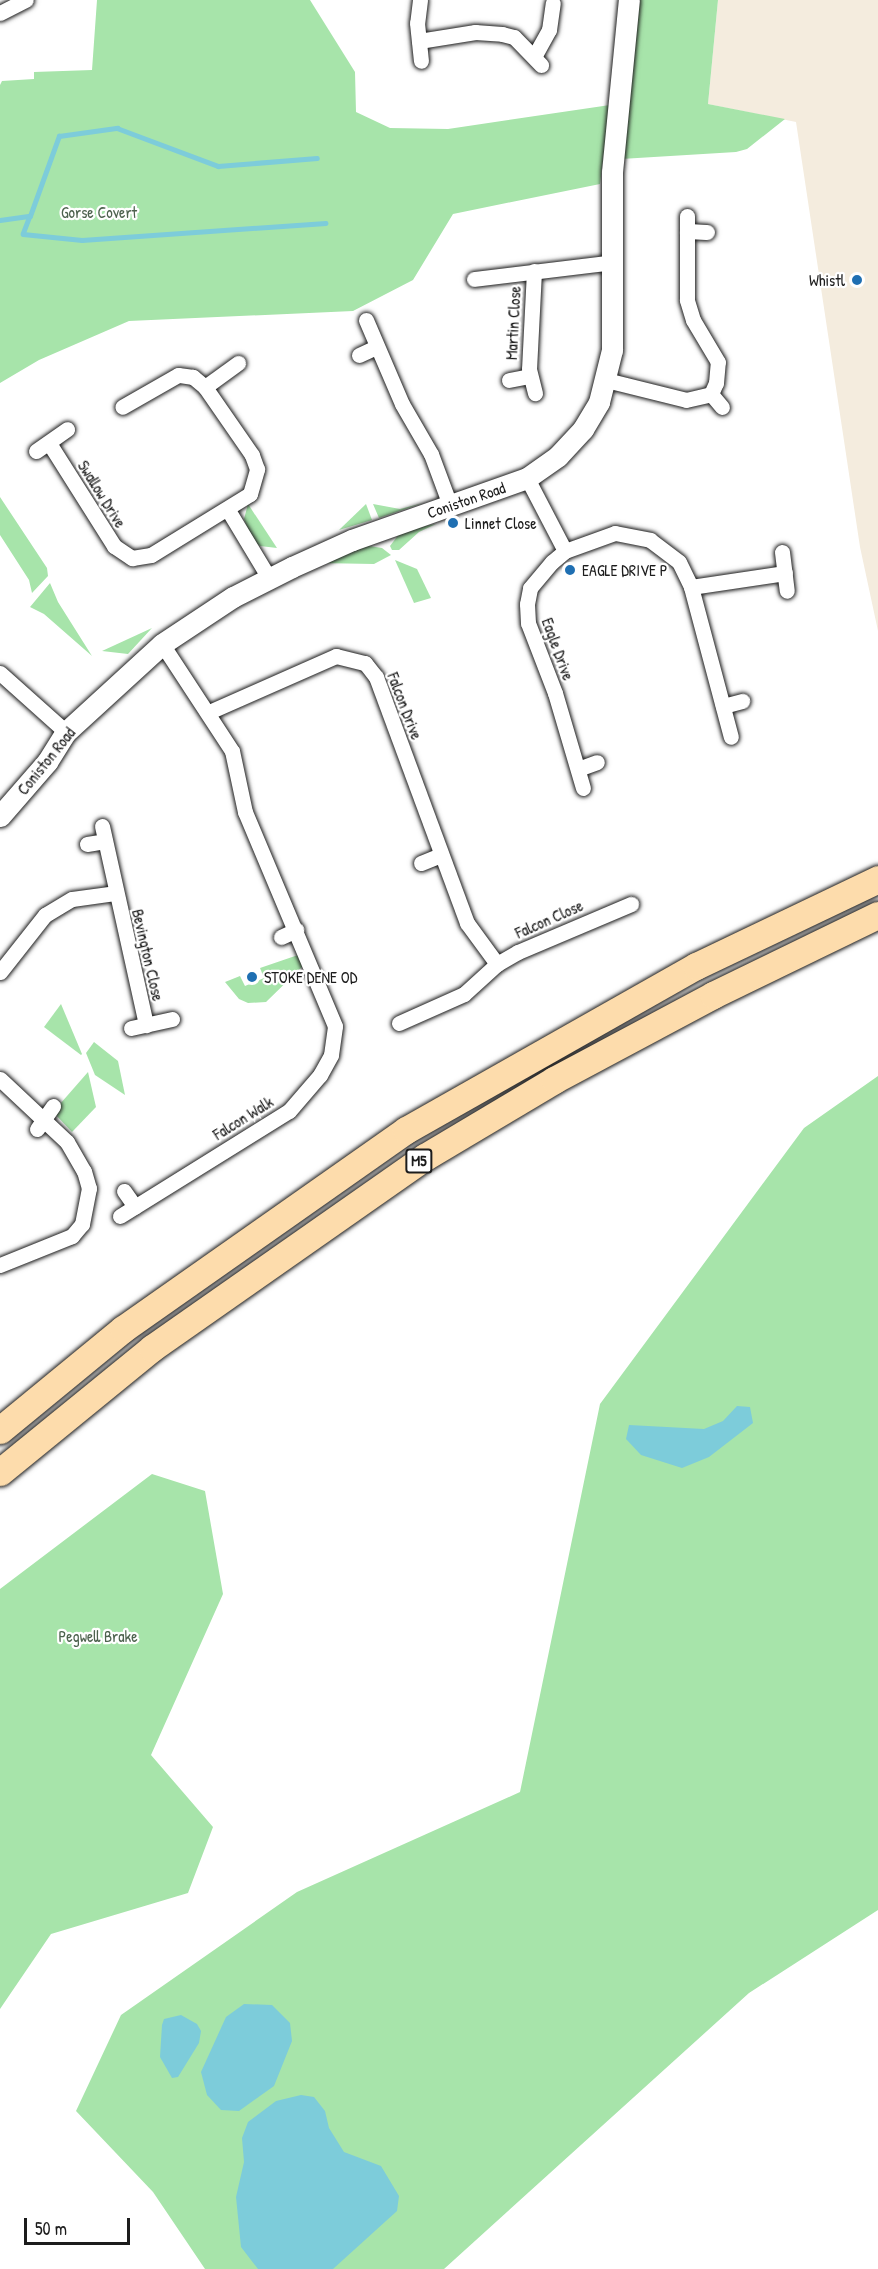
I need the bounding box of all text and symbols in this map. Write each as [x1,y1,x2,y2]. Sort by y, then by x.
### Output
park label: Gorse Covert [61,202,137,222]
place label: Whistl [809,270,845,290]
marker: Whistl [850,273,864,287]
street label: Martin Close [501,286,525,360]
street label: Swallow Drive [74,457,130,531]
street label: Coniston Road [424,478,508,522]
place label: Linnet Close [465,513,537,533]
marker: Linnet Close [446,516,460,530]
place label: EAGLE DRIVE P [582,560,667,580]
marker: EAGLE DRIVE P [563,563,577,577]
street label: Eagle Drive [538,615,578,683]
street label: Falcon Drive [383,670,427,742]
street label: Coniston Road [13,723,79,799]
street label: Falcon Close [512,896,586,942]
street label: Bevington Close [128,907,168,1003]
place label: STOKE DENE OD [264,967,357,987]
marker: STOKE DENE OD [245,970,259,984]
street label: Falcon Walk [209,1092,277,1144]
road number: M5 [404,1149,434,1173]
park label: Pegwell Brake [58,1626,138,1646]
scale bar [27,2206,134,2244]
text: 50 m [35,2216,67,2241]

